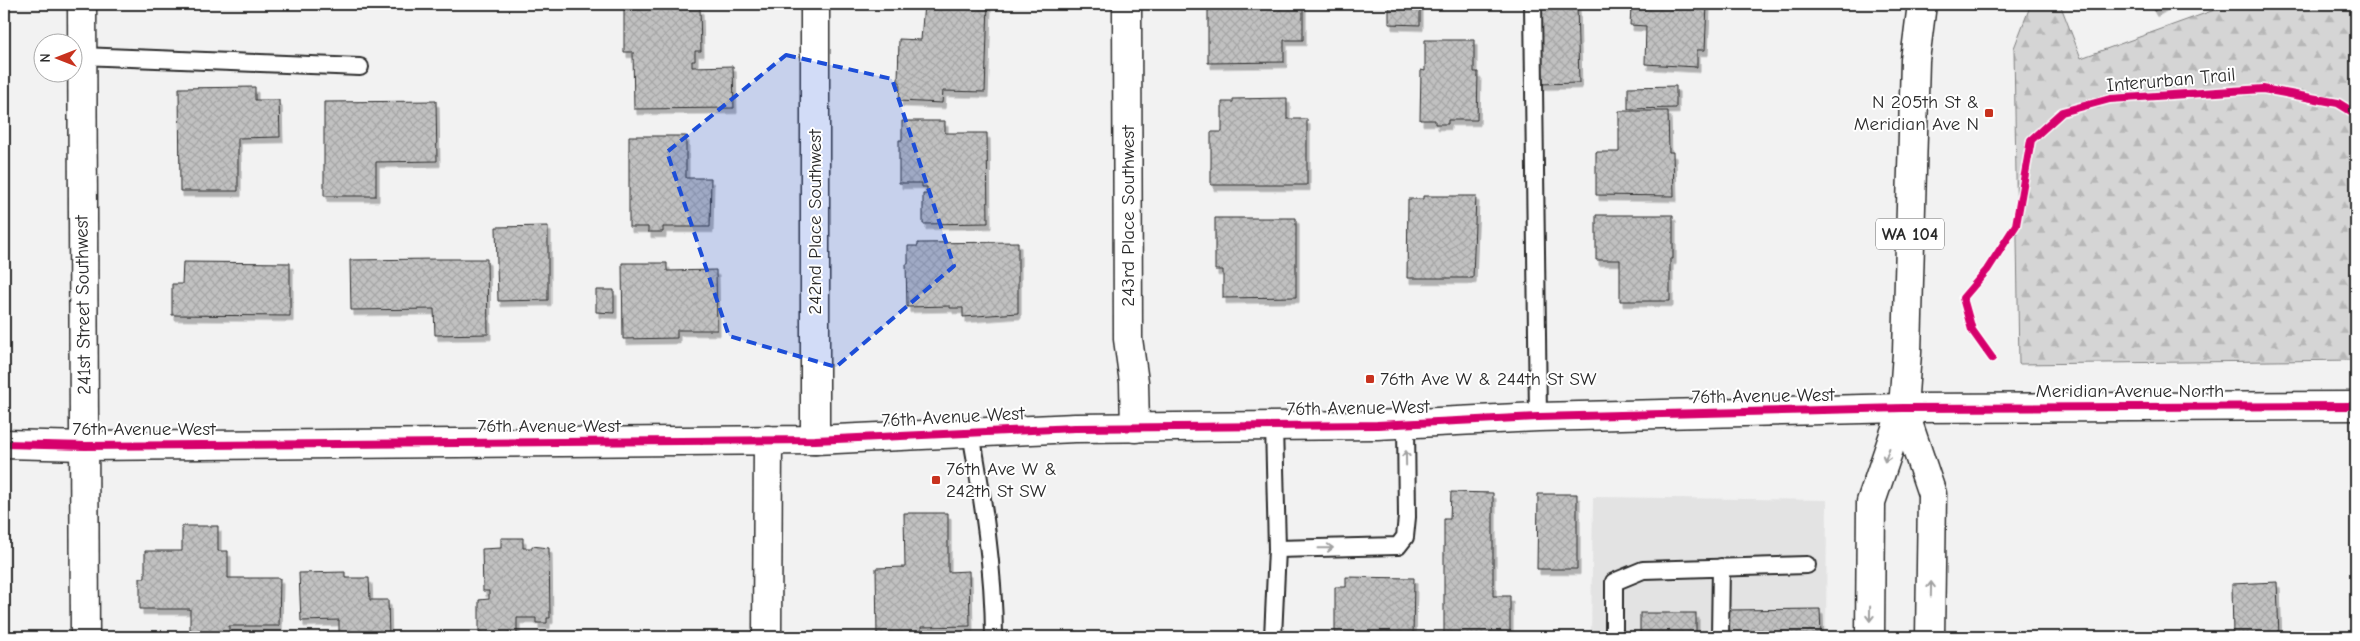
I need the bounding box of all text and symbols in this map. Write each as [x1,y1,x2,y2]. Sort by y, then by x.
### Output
north arrow [32,32,82,82]
text: N [37,53,54,63]
street label: Interurban Trail [2106,63,2236,97]
place label: N 205th St & Meridian Ave N [1854,91,1979,135]
marker: N 205th St & Meridian Ave N [1983,107,1995,119]
street label: 243rd Place Southwest [1117,125,1139,307]
street label: 242nd Place Southwest [804,129,826,315]
street label: 241st Street Southwest [70,214,96,395]
road number: WA 104 [1876,218,1944,250]
place label: 76th Ave W & 244th St SW [1380,368,1597,390]
marker: 76th Ave W & 244th St SW [1364,373,1376,385]
street label: Meridian Avenue North [2036,380,2224,402]
street label: 76th Avenue West [1691,384,1835,408]
street label: 76th Avenue West [1286,396,1430,420]
street label: 76th Avenue West [881,402,1026,432]
street label: 76th Avenue West [477,415,621,437]
street label: 76th Avenue West [72,418,216,440]
one-way arrow [1882,446,1891,462]
one-way arrow [1402,450,1411,466]
place label: 76th Ave W & 242th St SW [946,458,1057,502]
marker: 76th Ave W & 242th St SW [930,474,942,486]
one-way arrow [1318,543,1334,553]
one-way arrow [1926,581,1936,597]
one-way arrow [1865,606,1875,622]

